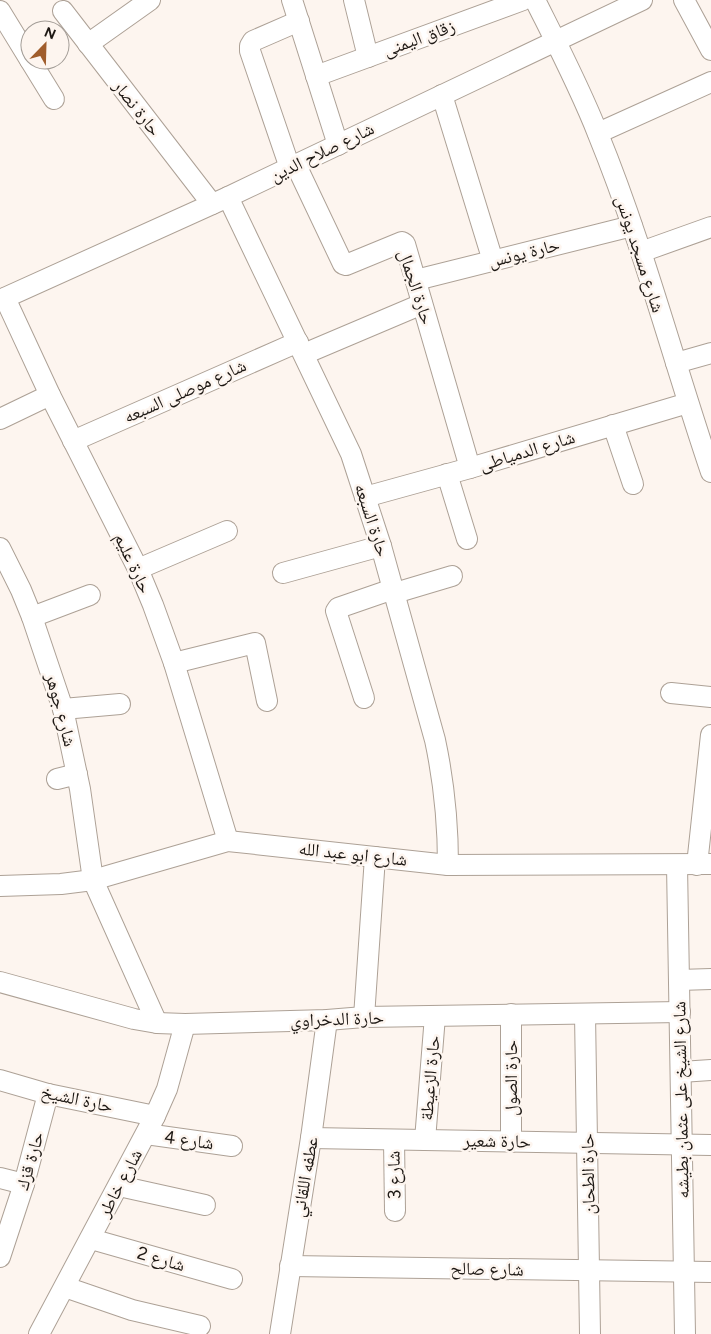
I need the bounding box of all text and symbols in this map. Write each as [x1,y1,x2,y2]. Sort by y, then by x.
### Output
street label: زقاق اليمنى [380,15,458,61]
north arrow [20,20,70,70]
text: N [42,24,58,43]
street label: حارة نصار [108,75,166,140]
street label: شارع صلاح الدين [266,117,378,188]
street label: شارع مسجد يونس [611,193,669,315]
street label: حارة يونس [486,234,562,272]
street label: حارة الجمال [394,247,438,327]
street label: شارع موصلى السبعه [120,354,250,428]
street label: شارع الدمياطى [477,426,577,476]
street label: حارة السبعه [350,481,394,559]
street label: حارة عليم [109,529,157,597]
street label: شارع جوهر [40,670,81,749]
street label: شارع ابو عبد الله [298,837,408,871]
street label: شارع الشيخ على عثمان بطيشه [668,1001,695,1199]
street label: حارة الدخراوي [290,1006,384,1035]
street label: حارة الزعيطة [415,1035,445,1121]
street label: حارة الصول [500,1040,522,1116]
street label: حارة الشيخ [39,1081,115,1118]
street label: شارع 4 [163,1126,215,1154]
street label: حارة قزك [11,1129,49,1193]
street label: حارة شعير [462,1129,531,1153]
street label: حارة الطحان [576,1133,600,1215]
street label: عطفه اللقاني [287,1135,326,1220]
street label: شارع خاطر [92,1145,147,1222]
street label: شارع 3 [383,1151,405,1199]
street label: شارع 2 [135,1242,187,1276]
street label: شارع صالح [450,1257,524,1282]

